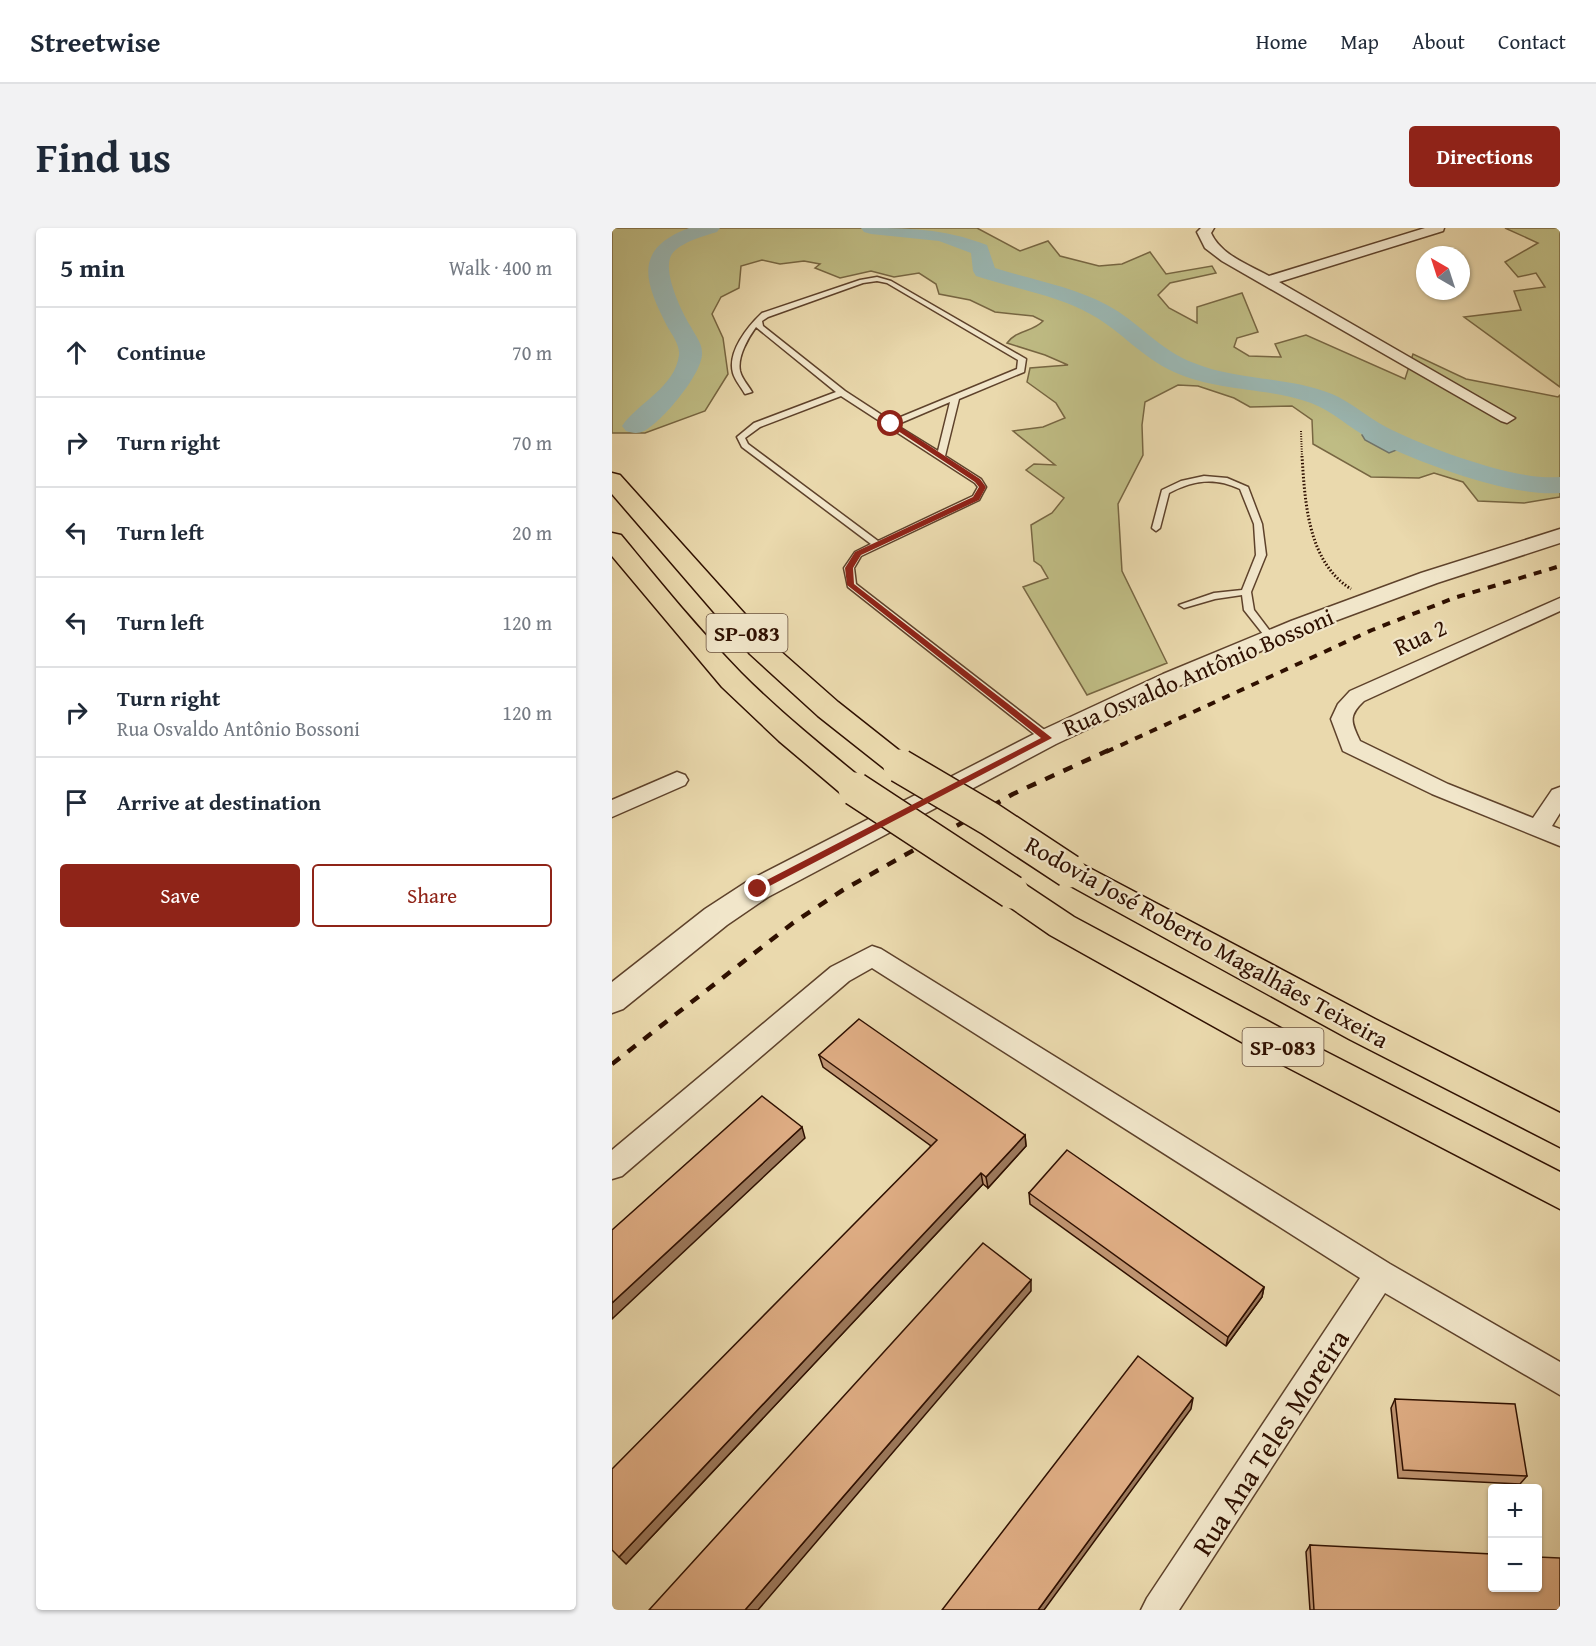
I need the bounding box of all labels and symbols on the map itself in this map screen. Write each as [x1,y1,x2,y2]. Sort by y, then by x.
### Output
north arrow [1416,246,1470,300]
route start [877,410,903,436]
street label: Rua Osvaldo Antônio Bossoni [1057,599,1339,745]
street label: Rua 2 [1388,610,1452,664]
road number: SP-083 [706,614,788,652]
street label: Rodovia José Roberto Magalhães Teixeira [1019,827,1396,1057]
route end [744,875,770,901]
road number: SP-083 [1242,1028,1324,1066]
street label: Rua Ana Teles Moreira [1181,1320,1359,1563]

